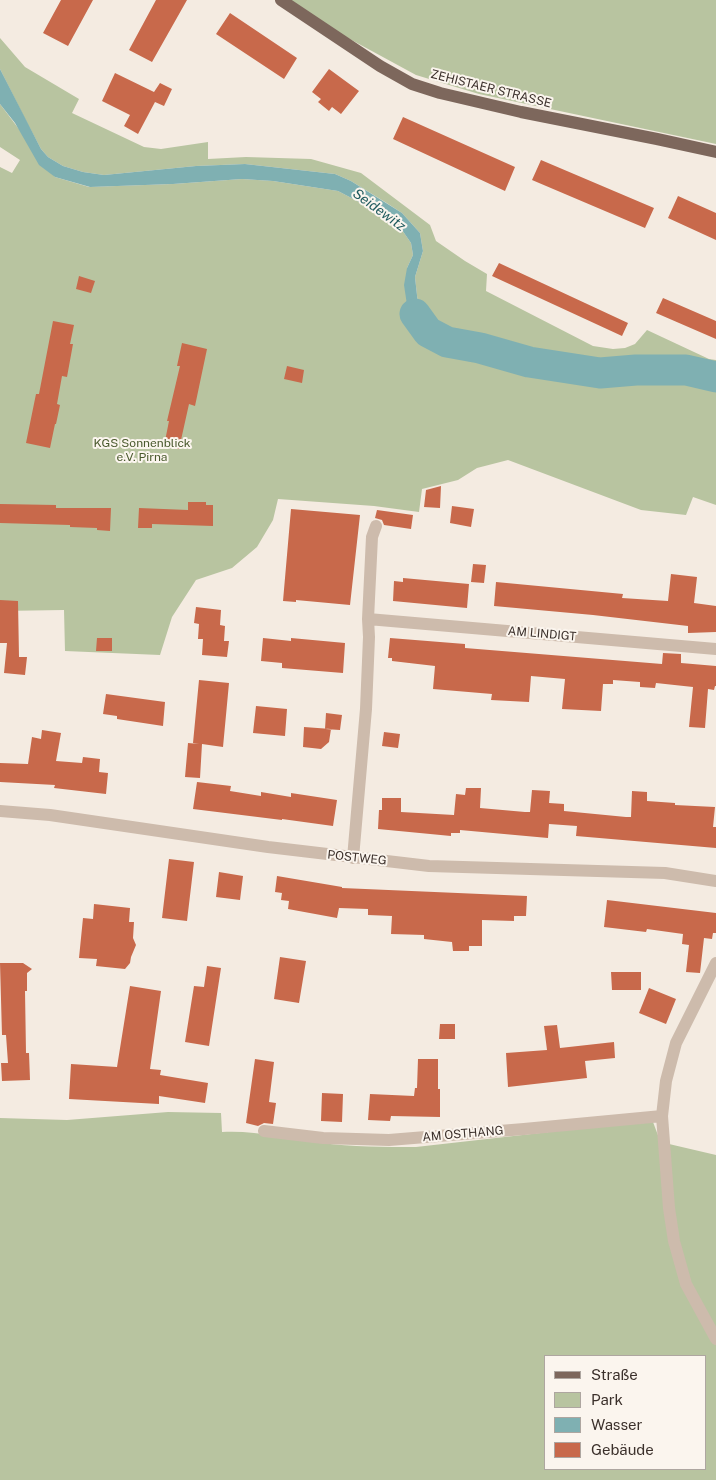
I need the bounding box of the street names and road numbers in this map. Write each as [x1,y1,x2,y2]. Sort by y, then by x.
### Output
street label: ZEHISTAER STRASSE [429,67,553,111]
street label: AM LINDIGT [507,624,577,644]
street label: POSTWEG [327,848,387,868]
street label: AM OSTHANG [422,1123,504,1145]

